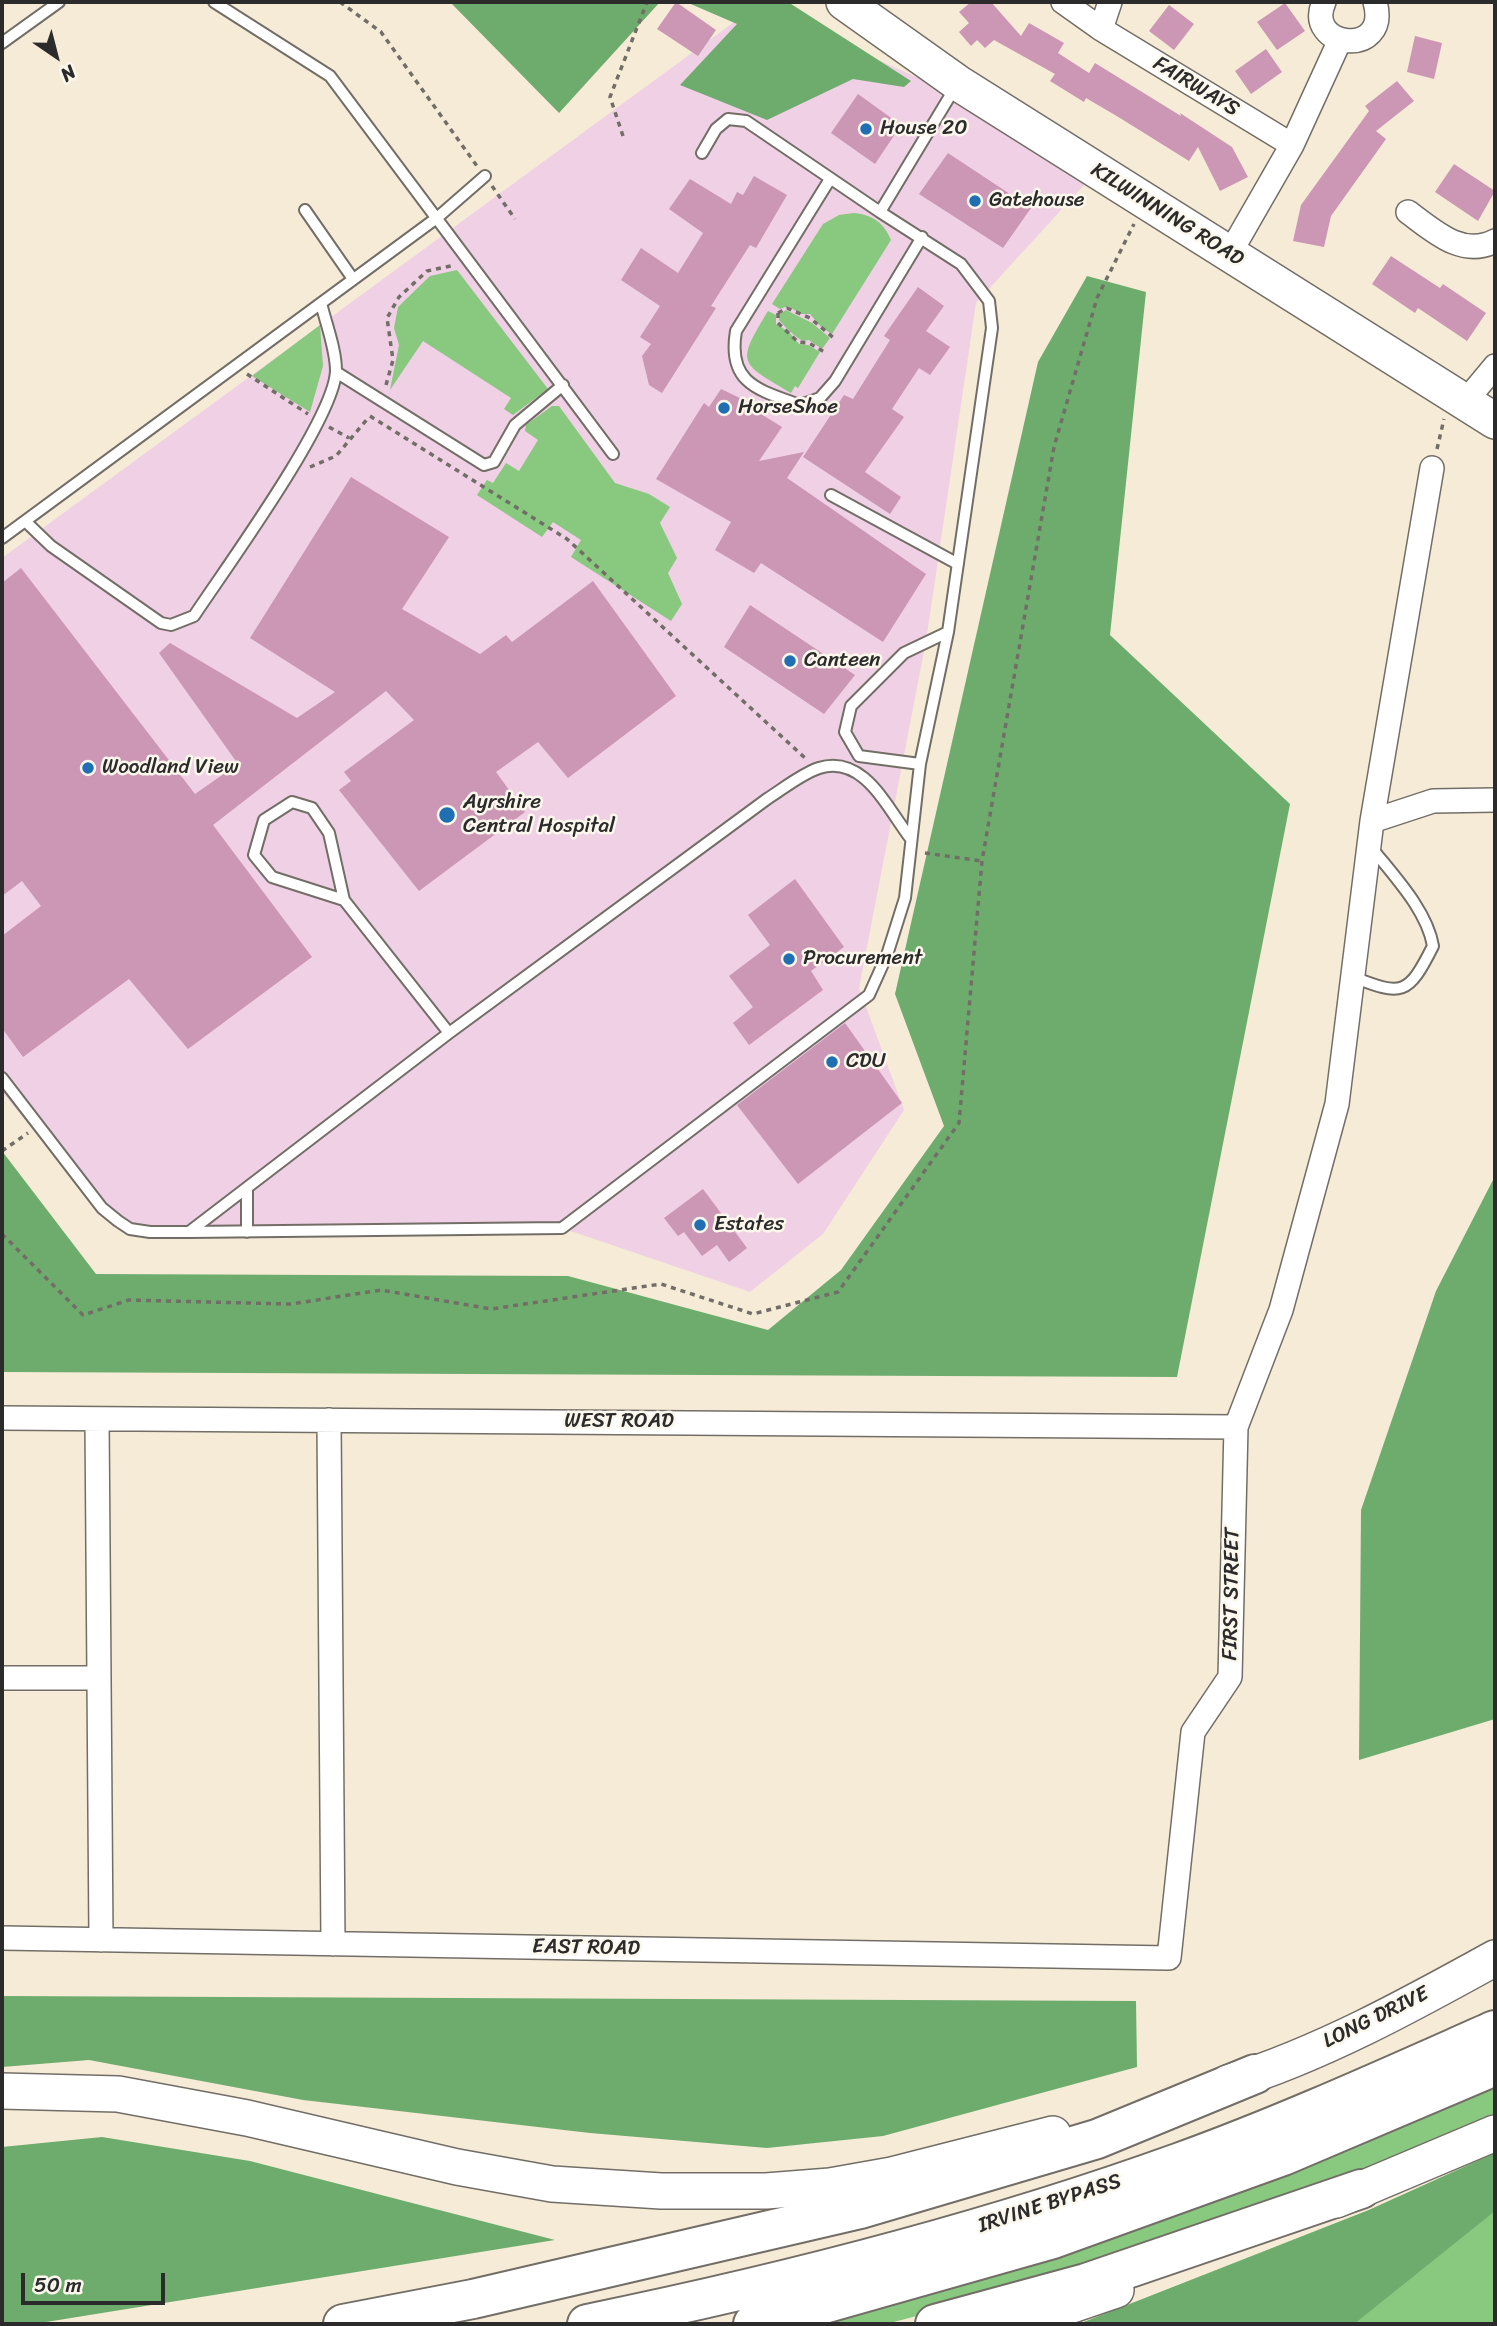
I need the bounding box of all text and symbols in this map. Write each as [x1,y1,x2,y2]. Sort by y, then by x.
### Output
north arrow [21,21,91,91]
street label: FAIRWAYS [1148,51,1244,123]
text: N [53,56,83,91]
place label: House 20 [880,116,967,142]
marker: House 20 [858,121,874,137]
street label: KILWINNING ROAD [1086,158,1248,272]
place label: Gatehouse [989,188,1085,214]
marker: Gatehouse [967,193,983,209]
place label: HorseShoe [738,395,838,421]
marker: HorseShoe [716,400,732,416]
place label: Canteen [804,648,880,674]
marker: Canteen [782,653,798,669]
place label: Woodland View [102,755,239,781]
marker: Woodland View [80,760,96,776]
place label: Ayrshire Central Hospital [463,790,615,840]
marker: Ayrshire Central Hospital [437,805,457,825]
place label: Procurement [803,946,922,972]
marker: Procurement [781,951,797,967]
place label: CDU [846,1049,886,1075]
marker: CDU [824,1054,840,1070]
place label: Estates [714,1212,784,1238]
marker: Estates [692,1217,708,1233]
street label: WEST ROAD [564,1409,674,1435]
street label: FIRST STREET [1218,1527,1246,1661]
street label: EAST ROAD [532,1934,640,1962]
street label: LONG DRIVE [1319,1982,1433,2054]
street label: IRVINE BYPASS [975,2169,1125,2239]
scale bar [24,2260,168,2304]
text: 50 m [34,2266,82,2304]

